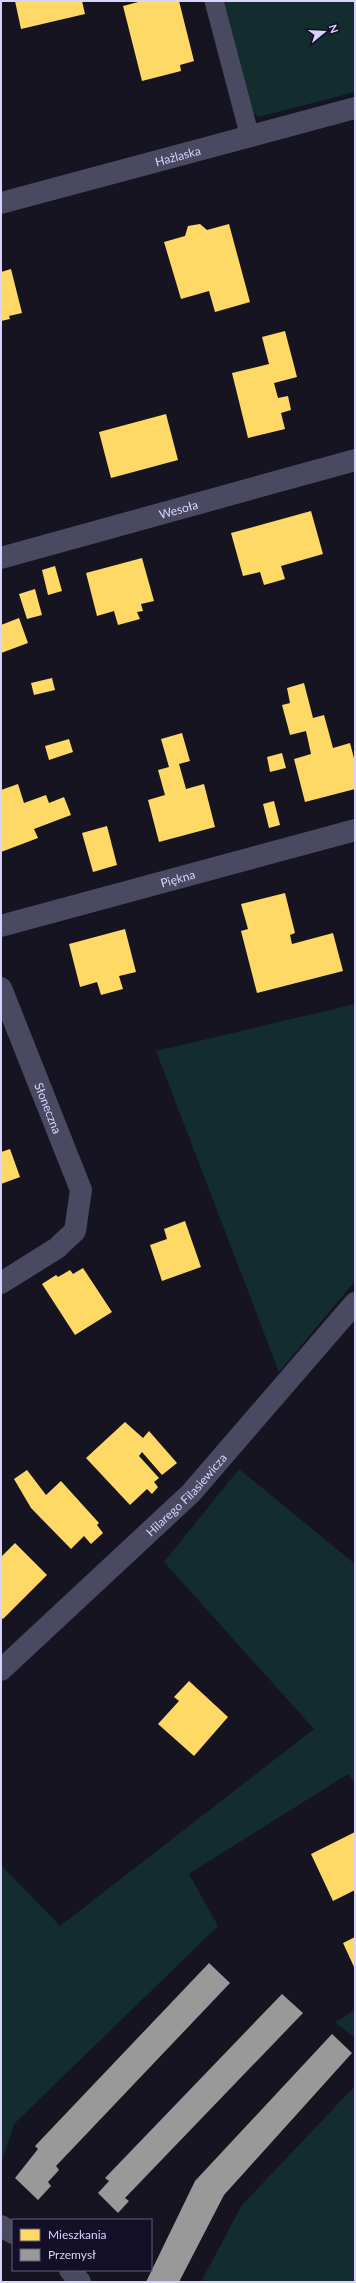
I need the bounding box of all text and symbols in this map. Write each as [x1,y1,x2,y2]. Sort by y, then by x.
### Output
north arrow [304,12,344,52]
text: N [326,23,341,35]
street label: Hażlaska [153,142,202,169]
street label: Wesoła [157,496,200,521]
street label: Piękna [159,866,197,890]
street label: Słoneczna [32,1080,65,1136]
street label: Hilarego Filasiewicza [142,1450,229,1539]
legend [12,2219,152,2271]
text: Mieszkania [48,2227,107,2242]
text: Przemysł [48,2247,96,2262]

